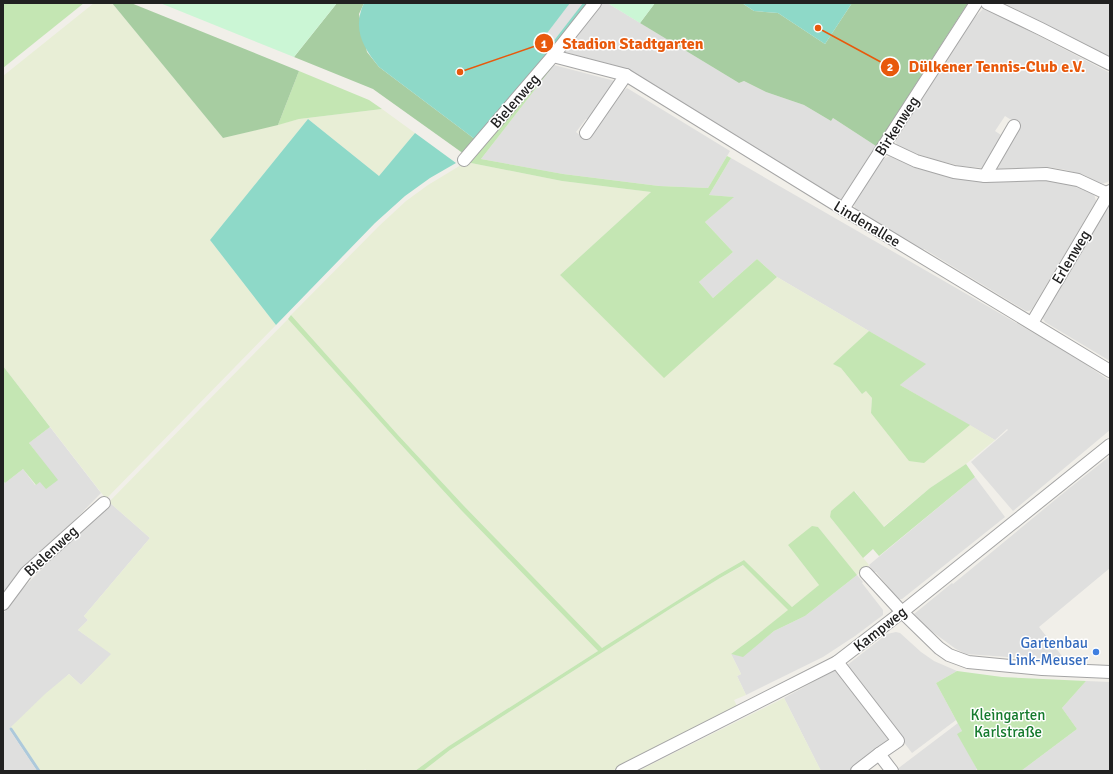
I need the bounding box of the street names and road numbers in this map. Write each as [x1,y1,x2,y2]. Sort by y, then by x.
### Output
street label: Bielenweg [486,70,544,132]
street label: Birkenweg [871,93,923,159]
street label: Lindenallee [830,197,904,251]
street label: Erlenweg [1048,227,1094,287]
street label: Bielenweg [21,522,81,580]
street label: Kampweg [850,603,910,655]

